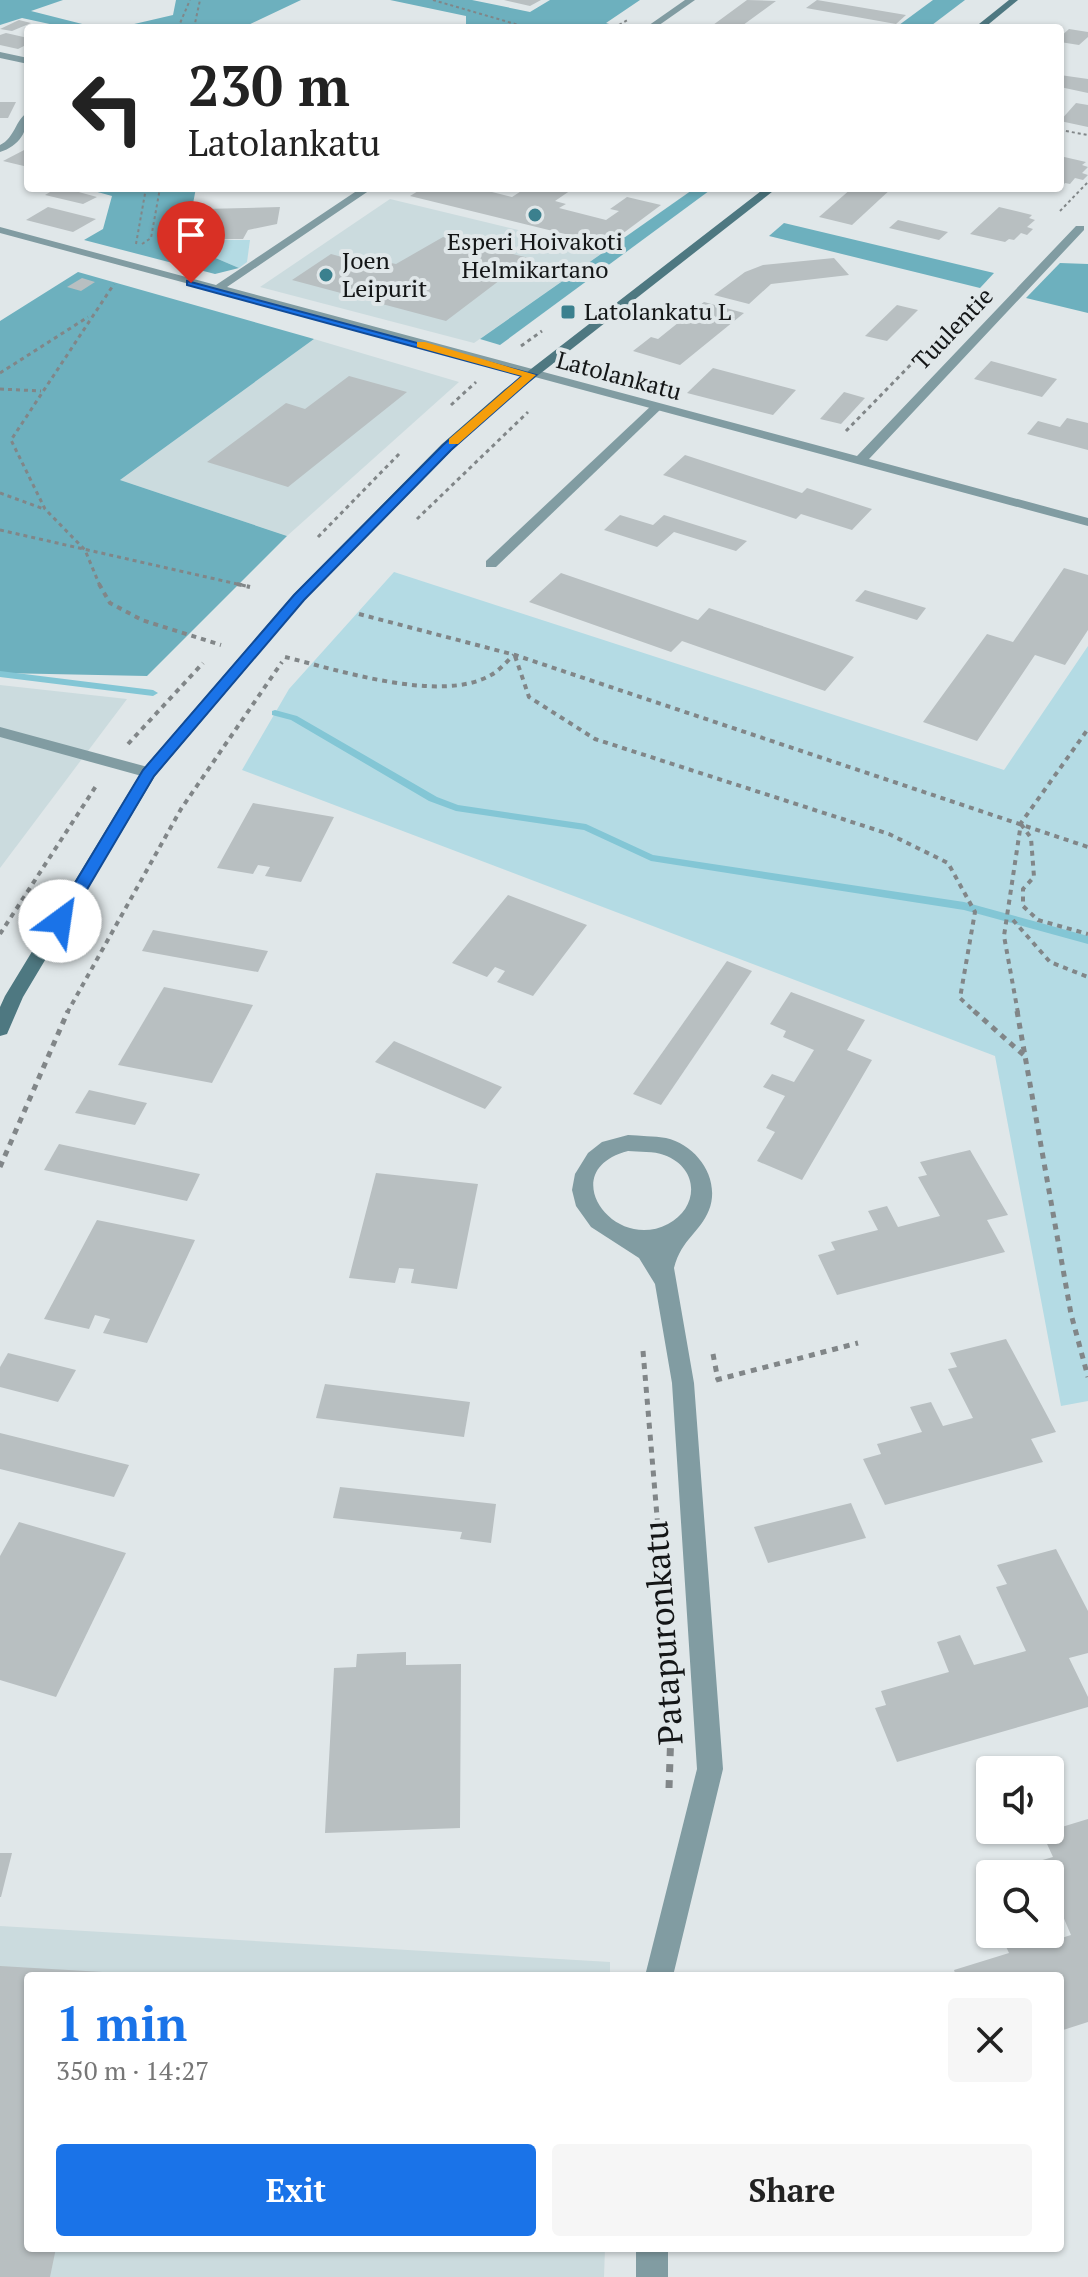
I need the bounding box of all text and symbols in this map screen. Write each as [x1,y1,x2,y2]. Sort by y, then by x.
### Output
text: 230 m [188,48,350,122]
icon: left [56,56,160,160]
text: Latolankatu [188,119,380,166]
pin [157,201,225,283]
marker: Esperi Hoivakoti Helmikartano [526,206,544,224]
icon: arrive [169,213,213,257]
place label: Esperi Hoivakoti Helmikartano [447,225,623,285]
place label: Joen Leipurit [342,244,427,304]
marker: Joen Leipurit [317,266,335,284]
street label: Tuulentie [905,280,1000,377]
place label: Latolankatu L [584,295,731,327]
marker: Latolankatu L [559,303,577,321]
street label: Latolankatu [553,343,686,407]
position arrow [18.0,879,102.0,963]
street label: Patapuronkatu [632,1519,693,1747]
map controls [976,1756,1064,1948]
button: sound [976,1756,1064,1844]
button: search [976,1860,1064,1948]
text: 1 min [56,1991,187,2055]
button: close [948,1998,1032,2082]
text: 350 m · 14:27 [56,2053,209,2087]
button: Exit [56,2144,536,2236]
button: Share [552,2144,1032,2236]

